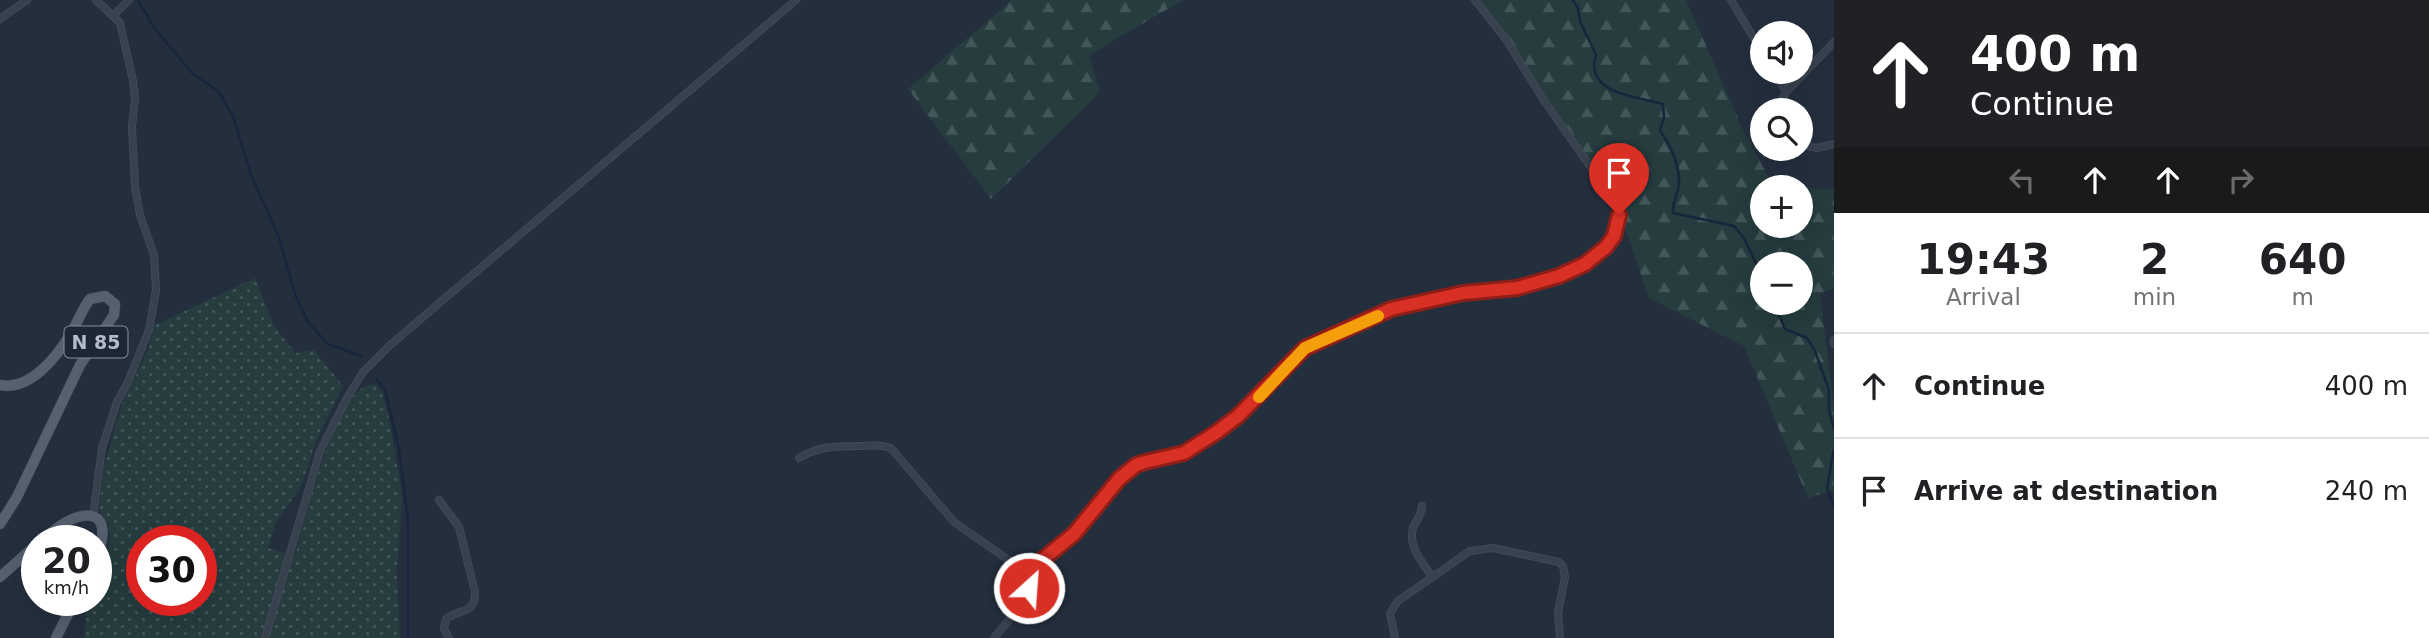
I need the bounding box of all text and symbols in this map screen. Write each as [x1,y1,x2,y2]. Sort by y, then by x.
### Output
map controls [1750,21,1813,315]
button: sound [1750,21,1813,84]
text: 400 m [1970,26,2140,83]
icon: ahead [1855,28,1946,119]
text: Continue [1970,85,2114,123]
button: search [1750,98,1813,161]
pin [1589,143,1649,215]
icon: arrive [1600,154,1638,192]
icon: left [2003,161,2041,199]
icon: ahead [2076,161,2114,199]
icon: ahead [2149,161,2187,199]
icon: right [2222,161,2260,199]
button: + [1750,175,1813,238]
text: 19:43 [1917,235,2050,284]
text: 2 [2140,235,2169,284]
text: 640 [2259,235,2346,284]
button: − [1750,252,1813,315]
text: Arrival [1946,284,2021,310]
text: min [2133,284,2176,310]
text: m [2291,284,2314,310]
road number: N 85 [64,326,128,358]
icon: ahead [1855,367,1893,405]
text: Continue [1914,371,2045,401]
text: 400 m [2325,371,2408,401]
icon: arrive [1855,472,1893,510]
text: Arrive at destination [1914,476,2218,506]
text: 240 m [2325,476,2408,506]
speed limit sign: 30 [126,525,217,616]
text: 20 [42,541,91,581]
position arrow [992,551,1066,625]
text: km/h [44,577,89,598]

